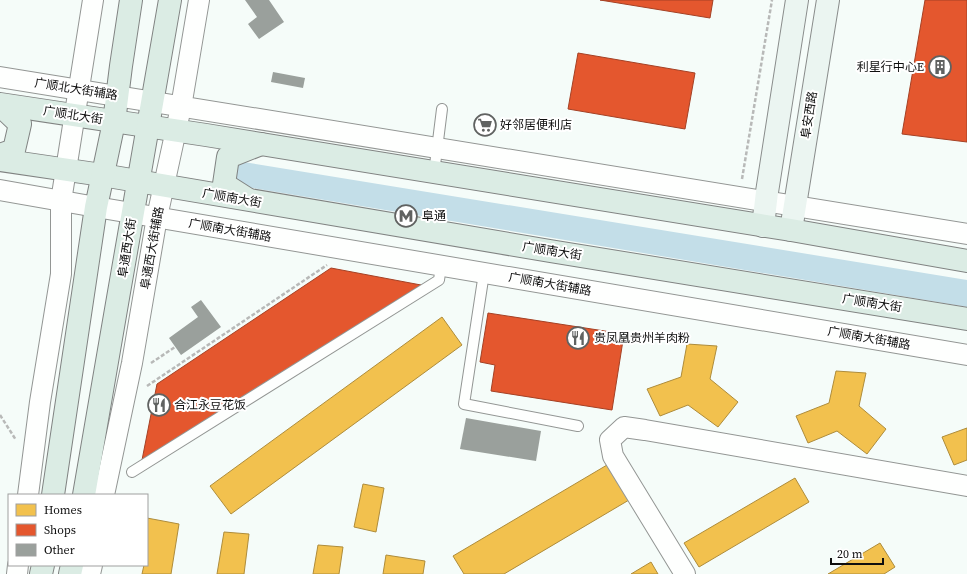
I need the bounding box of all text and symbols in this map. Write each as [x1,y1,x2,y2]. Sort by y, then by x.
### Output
building icon: 利星行中心E [927,54,953,80]
place label: 利星行中心E [857,59,924,75]
street label: 广顺北大街辅路 [33,75,119,103]
street label: 阜安西路 [797,90,821,140]
street label: 广顺北大街 [42,102,104,128]
supermarket icon: 好邻居便利店 [472,112,498,138]
place label: 好邻居便利店 [500,117,572,133]
street label: 广顺南大街 [201,185,263,211]
metro station icon: 阜通 [393,203,419,229]
street label: 阜通西大街辅路 [137,205,167,291]
place label: 阜通 [422,208,446,224]
street label: 广顺南大街辅路 [187,215,273,245]
street label: 阜通西大街 [114,217,140,279]
street label: 广顺南大街 [521,238,583,264]
street label: 广顺南大街辅路 [507,269,593,299]
street label: 广顺南大街 [841,290,903,316]
street label: 广顺南大街辅路 [826,323,912,353]
restaurant icon: 贵凤凰贵州羊肉粉 [565,325,591,351]
place label: 贵凤凰贵州羊肉粉 [594,330,690,346]
restaurant icon: 合江永豆花饭 [146,392,172,418]
place label: 合江永豆花饭 [174,397,246,413]
legend [8,494,148,566]
text: Homes [44,502,82,518]
text: Shops [44,522,76,538]
scale bar [831,540,883,566]
text: Other [44,542,75,558]
text: 20 m [837,546,863,562]

